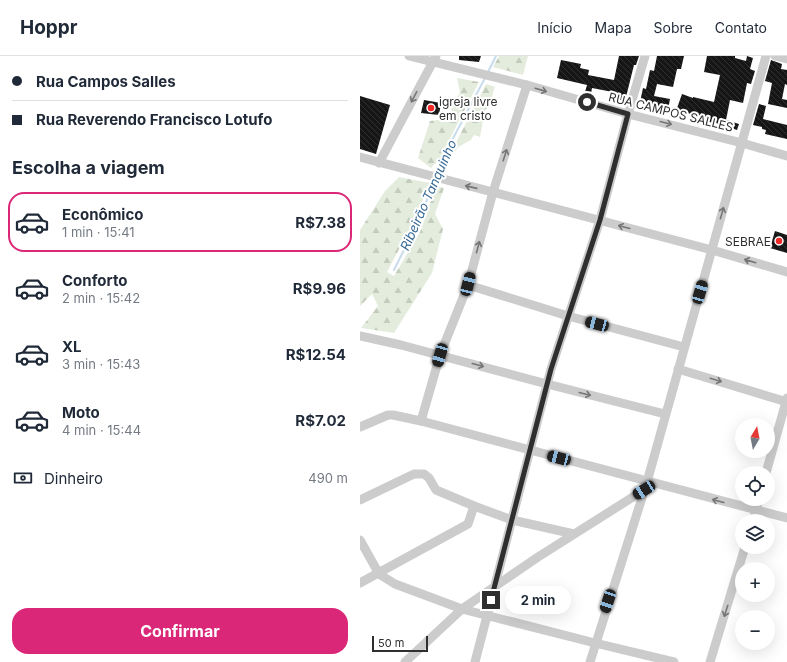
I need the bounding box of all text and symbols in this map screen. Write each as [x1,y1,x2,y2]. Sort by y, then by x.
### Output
text: Hoppr [20,16,78,39]
text: Início [537,19,573,36]
text: Mapa [595,19,632,36]
text: Sobre [654,19,693,36]
text: Contato [715,19,767,36]
text: Rua Campos Salles [36,72,176,91]
one-way arrow [535,86,548,94]
street label: RUA CAMPOS SALLES [607,89,735,135]
one-way arrow [410,91,418,103]
route start [578,93,596,111]
place label: igreja livre em cristo [439,94,497,123]
marker: igreja livre em cristo [426,103,436,113]
text: Rua Reverendo Francisco Lotufo [36,110,272,129]
one-way arrow [659,120,672,128]
water label: Ribeirão Tanquinho [396,137,460,253]
one-way arrow [501,149,509,161]
text: Escolha a viagem [12,157,165,178]
one-way arrow [465,182,478,190]
icon: car [14,204,50,240]
text: Econômico [62,205,143,224]
one-way arrow [719,206,727,219]
text: R$7.38 [295,213,346,232]
one-way arrow [618,222,631,230]
text: 1 min · 15:41 [62,224,135,240]
place label: SEBRAE [725,234,771,249]
marker: SEBRAE [774,236,784,246]
one-way arrow [475,241,482,254]
one-way arrow [743,257,756,264]
icon: car [14,270,50,306]
text: Conforto [62,271,127,290]
car [459,271,477,297]
text: R$9.96 [293,279,346,298]
car [691,279,709,305]
text: 2 min · 15:42 [62,290,140,306]
car [584,315,610,333]
icon: car [14,336,50,372]
text: XL [62,337,82,356]
car [431,342,449,368]
text: R$12.54 [286,345,346,364]
text: 3 min · 15:43 [62,356,140,372]
one-way arrow [471,362,484,370]
one-way arrow [709,377,722,384]
one-way arrow [578,391,591,398]
icon: car [14,402,50,438]
text: Moto [62,403,100,422]
text: R$7.02 [295,411,346,430]
north arrow [735,418,775,458]
map controls [735,418,775,650]
text: 4 min · 15:44 [62,422,141,438]
car [546,449,572,467]
button: locate [735,466,775,506]
icon: cash [12,467,34,489]
text: Dinheiro [44,469,103,488]
text: 490 m [308,470,348,486]
car [631,479,657,501]
one-way arrow [712,497,725,504]
button: layers [735,514,775,554]
button: + [735,562,775,602]
callout: 2 min [505,586,571,614]
car [599,588,617,614]
route end [482,591,500,609]
text: 2 min [521,592,555,608]
one-way arrow [722,604,729,617]
button: Confirmar [12,608,348,654]
button: − [735,610,775,650]
scale bar [372,634,428,653]
text: 50 m [378,636,404,650]

